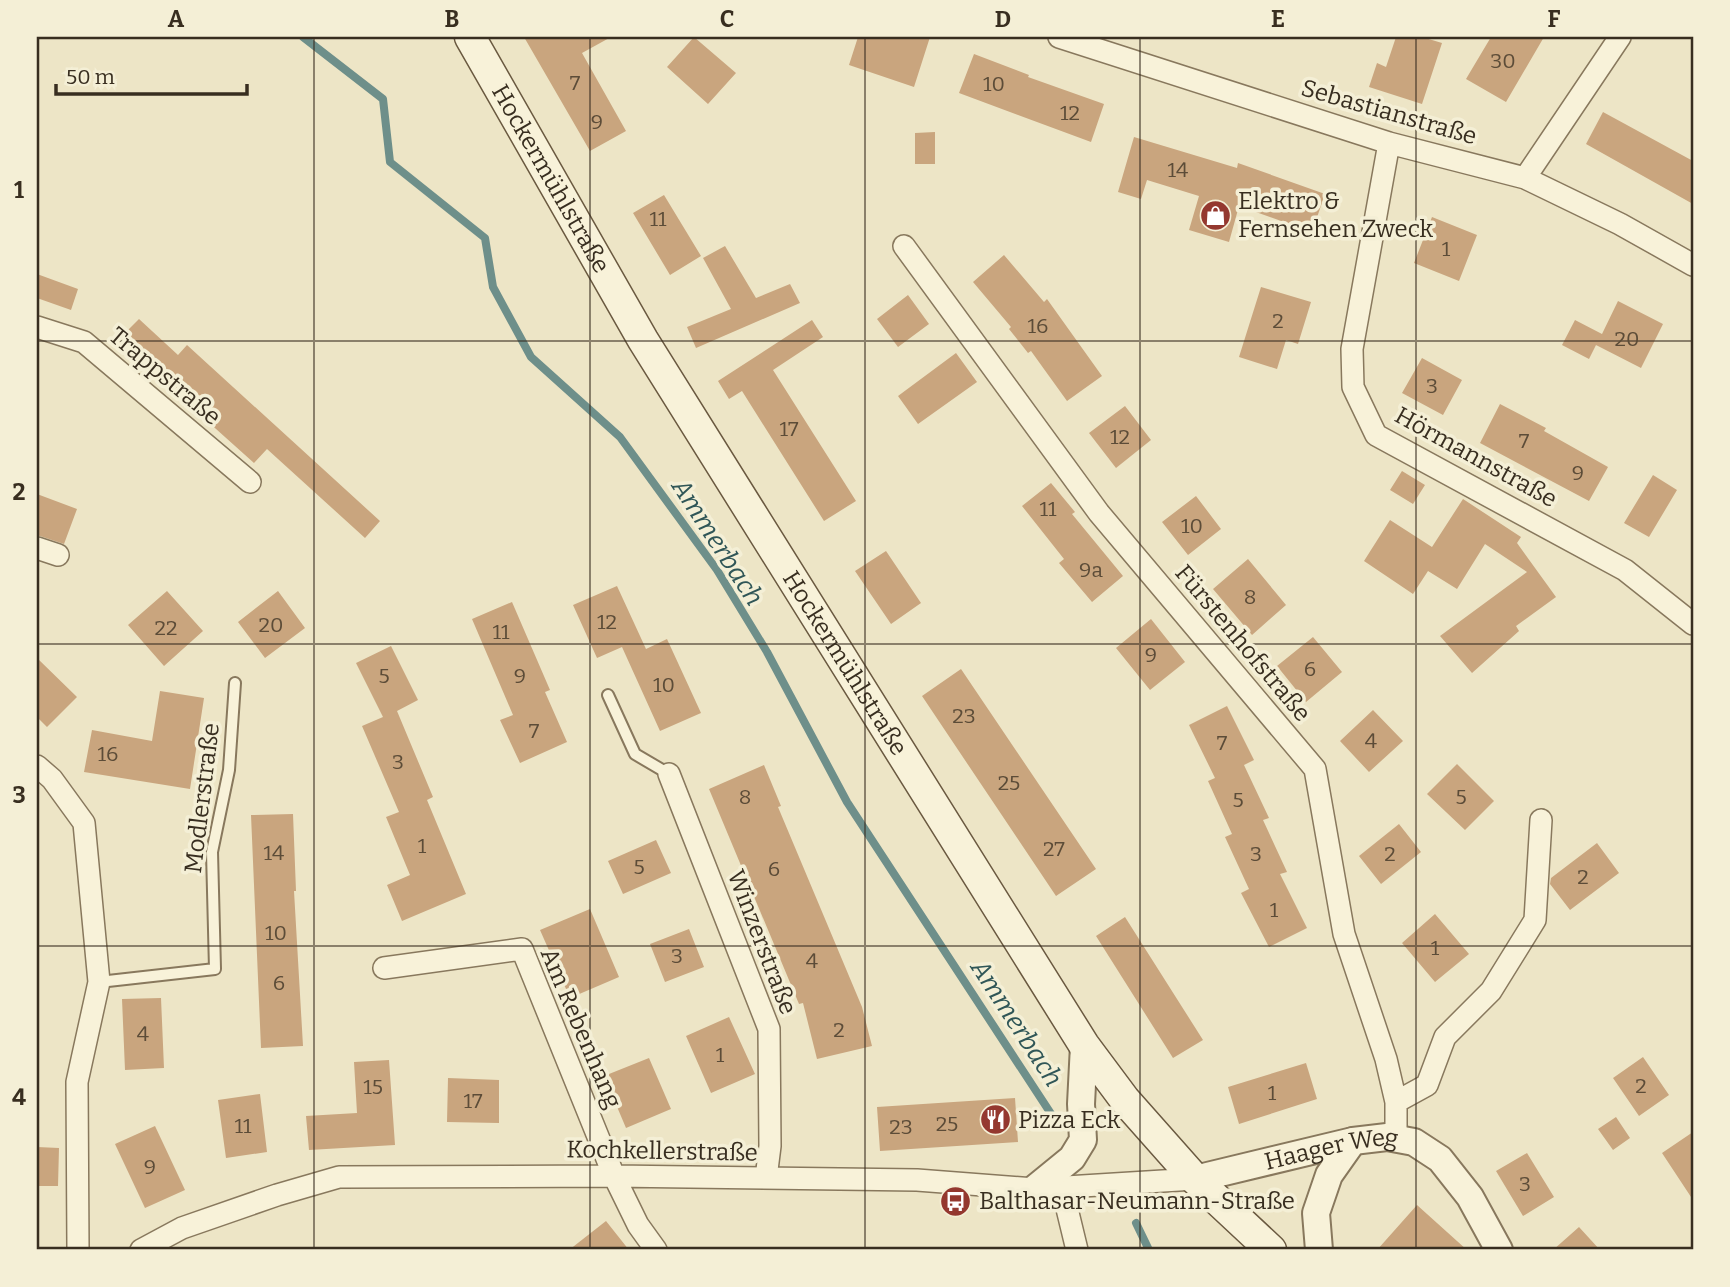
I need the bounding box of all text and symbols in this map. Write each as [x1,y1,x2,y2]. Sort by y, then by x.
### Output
text: A [168,5,185,33]
text: B [445,5,459,33]
text: C [720,5,734,33]
text: D [995,5,1011,33]
text: E [1271,5,1285,33]
text: F [1548,5,1561,33]
house number: 30 [1490,48,1516,74]
scale bar [56,52,247,96]
text: 50 m [66,64,115,90]
house number: 7 [570,70,581,96]
house number: 10 [983,71,1005,97]
street label: Sebastianstraße [1298,74,1480,150]
street label: Hockermühlstraße [486,80,616,278]
house number: 12 [1060,100,1080,126]
house number: 9 [591,109,603,135]
house number: 14 [1168,157,1188,183]
text: 1 [14,176,24,204]
place label: Elektro & Fernsehen Zweck [1238,187,1434,243]
shop icon: Elektro & Fernsehen Zweck [1198,198,1232,232]
house number: 11 [649,206,667,232]
house number: 1 [1442,236,1451,262]
house number: 2 [1272,308,1284,334]
house number: 16 [1028,313,1048,339]
street label: Trappstraße [104,321,226,431]
house number: 20 [1615,326,1639,352]
house number: 3 [1426,373,1438,399]
street label: Hörmannstraße [1390,401,1562,513]
house number: 17 [780,416,799,442]
house number: 12 [1110,424,1130,450]
house number: 7 [1519,428,1530,454]
house number: 9 [1572,460,1584,486]
water label: Ammerbach [665,472,770,612]
text: 2 [13,478,26,506]
house number: 11 [1039,496,1057,522]
house number: 10 [1181,513,1203,539]
house number: 9a [1079,557,1103,583]
street label: Fürstenhofstraße [1170,559,1316,727]
street label: Hockermühlstraße [777,566,913,760]
house number: 8 [1244,584,1256,610]
house number: 12 [597,609,617,635]
house number: 20 [259,612,283,638]
house number: 22 [155,615,177,641]
house number: 11 [492,619,510,645]
house number: 9 [1145,642,1157,668]
house number: 6 [1304,656,1316,682]
house number: 5 [378,663,390,689]
house number: 9 [514,663,526,689]
house number: 10 [653,672,675,698]
house number: 23 [952,703,976,729]
house number: 7 [529,718,540,744]
street label: Modlerstraße [179,721,225,875]
house number: 4 [1365,728,1377,754]
house number: 7 [1217,730,1228,756]
house number: 16 [98,741,118,767]
house number: 3 [392,749,404,775]
house number: 25 [998,770,1020,796]
text: 3 [12,781,26,809]
house number: 8 [739,784,751,810]
house number: 5 [1455,784,1467,810]
house number: 5 [1232,787,1244,813]
house number: 1 [418,833,427,859]
house number: 27 [1043,836,1065,862]
house number: 14 [264,840,284,866]
house number: 3 [1250,841,1262,867]
house number: 2 [1384,841,1396,867]
house number: 5 [633,854,645,880]
house number: 6 [768,856,780,882]
house number: 2 [1577,864,1589,890]
street label: Winzerstraße [722,866,802,1018]
house number: 1 [1270,897,1279,923]
house number: 10 [265,920,287,946]
house number: 1 [1431,935,1440,961]
house number: 3 [671,943,683,969]
street label: Am Rebenhang [535,944,627,1112]
house number: 4 [806,948,818,974]
water label: Ammerbach [964,953,1069,1093]
house number: 6 [273,970,285,996]
house number: 2 [833,1017,845,1043]
house number: 4 [137,1021,149,1047]
house number: 1 [716,1042,725,1068]
house number: 2 [1635,1073,1647,1099]
house number: 15 [363,1074,383,1100]
house number: 1 [1268,1080,1277,1106]
text: 4 [12,1083,26,1111]
house number: 17 [464,1088,483,1114]
restaurant icon: Pizza Eck [978,1103,1012,1137]
place label: Pizza Eck [1018,1106,1121,1134]
house number: 25 [936,1111,958,1137]
house number: 11 [234,1113,252,1139]
house number: 23 [889,1114,913,1140]
street label: Haager Weg [1262,1123,1401,1176]
street label: Kochkellerstraße [566,1135,758,1167]
house number: 9 [144,1154,156,1180]
house number: 3 [1519,1171,1531,1197]
bus stop icon: Balthasar-Neumann-Straße [939,1184,973,1218]
place label: Balthasar-Neumann-Straße [979,1187,1295,1215]

